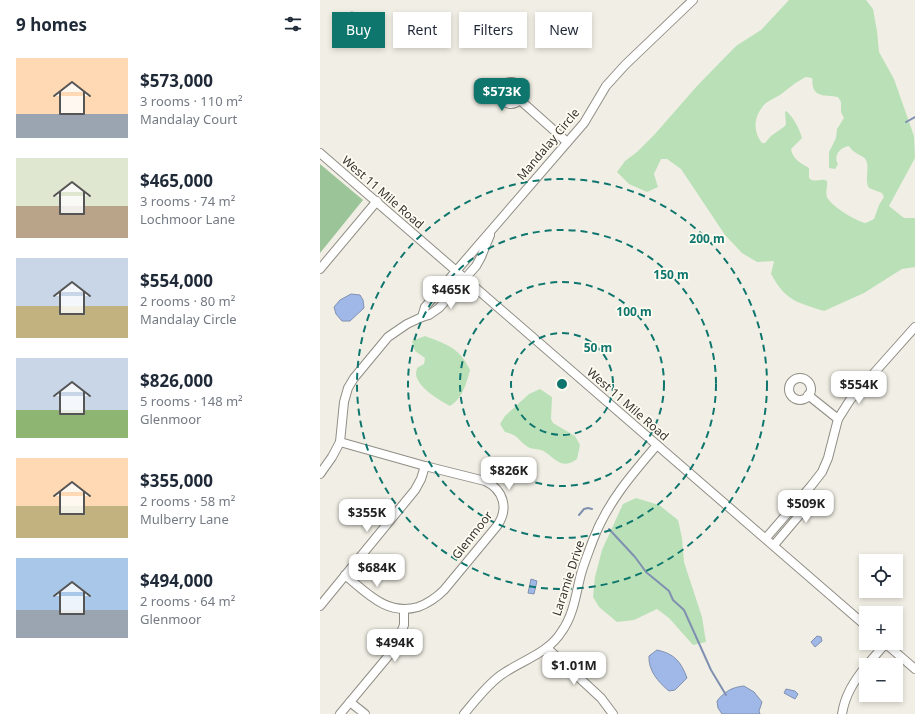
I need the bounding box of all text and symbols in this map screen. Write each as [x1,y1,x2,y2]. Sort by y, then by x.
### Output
chip: Buy [332,12,385,48]
chip: Rent [393,12,451,48]
chip: Filters [459,12,527,48]
chip: New [535,12,592,48]
text: 9 homes [16,13,87,36]
icon: filters [282,13,304,35]
text: $573,000 [140,69,213,92]
icon: home [48,74,96,122]
pin: $573K [474,78,530,112]
text: $573K [483,82,521,100]
text: 3 rooms · 110 m² [140,92,243,110]
street label: Mandalay Circle [513,104,583,184]
text: Mandalay Court [140,110,237,128]
street label: West 11 Mile Road [338,152,428,232]
text: $465,000 [140,169,213,192]
icon: home [48,174,96,222]
text: 3 rooms · 74 m² [140,192,235,210]
text: Lochmoor Lane [140,210,235,228]
text: 200 m [689,230,725,247]
text: 150 m [653,266,689,283]
text: $554,000 [140,269,213,292]
icon: home [48,274,96,322]
pin: $465K [423,276,479,310]
text: $465K [432,280,470,298]
text: 2 rooms · 80 m² [140,292,235,310]
text: 100 m [616,303,652,320]
text: Mandalay Circle [140,310,237,328]
text: 50 m [584,339,612,356]
street label: West 11 Mile Road [583,364,673,444]
text: $826,000 [140,369,213,392]
pin: $554K [831,371,887,405]
icon: home [48,374,96,422]
text: $554K [840,375,878,393]
centre of rings [555,377,569,391]
text: 5 rooms · 148 m² [140,392,243,410]
text: Glenmoor [140,410,201,428]
pin: $826K [481,457,537,491]
text: $826K [490,461,528,479]
text: $355,000 [140,469,213,492]
icon: home [48,474,96,522]
pin: $509K [778,490,834,524]
text: 2 rooms · 58 m² [140,492,235,510]
text: $509K [787,494,825,512]
pin: $355K [339,499,395,533]
text: $355K [348,503,386,521]
street label: Glenmoor [448,507,496,563]
text: Mulberry Lane [140,510,229,528]
street label: Laramie Drive [548,538,588,618]
pin: $684K [349,554,405,588]
map controls [859,554,903,702]
button: locate [859,554,903,598]
text: $684K [358,558,396,576]
text: $494,000 [140,569,213,592]
icon: home [48,574,96,622]
text: 2 rooms · 64 m² [140,592,235,610]
button: + [859,606,903,650]
text: Glenmoor [140,610,201,628]
pin: $494K [367,629,423,663]
text: $494K [376,633,414,651]
pin: $1.01M [541,652,607,686]
text: $1.01M [551,656,597,674]
button: − [859,658,903,702]

